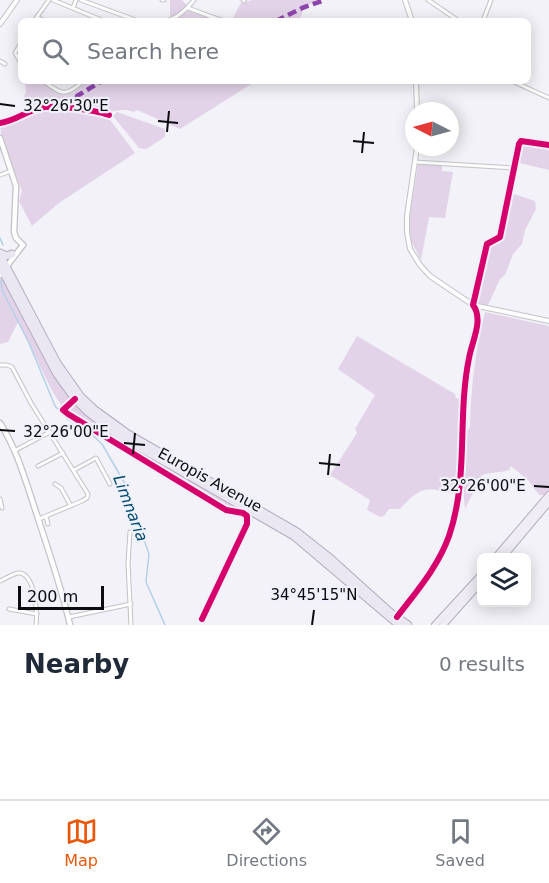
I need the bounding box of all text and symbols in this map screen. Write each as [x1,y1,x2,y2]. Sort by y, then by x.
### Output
search box [18,18,531,84]
icon: search [39,35,72,68]
text: Search here [87,39,219,64]
text: 32°26'30"E [23,97,109,115]
north arrow [405,102,459,156]
text: 32°26'00"E [23,423,109,441]
street label: Europis Avenue [155,444,265,516]
water label: Limnaria [109,472,152,544]
text: 32°26'00"E [440,477,526,495]
map controls [477,553,531,607]
button: layers [477,553,531,607]
scale bar [18,583,104,610]
text: 34°45'15"N [270,586,358,604]
text: 200 m [27,587,78,606]
text: Nearby [24,649,129,679]
text: 0 results [439,652,525,676]
tab: Map [64,815,98,870]
tab: Directions [226,815,307,870]
tab: Saved [435,815,485,870]

